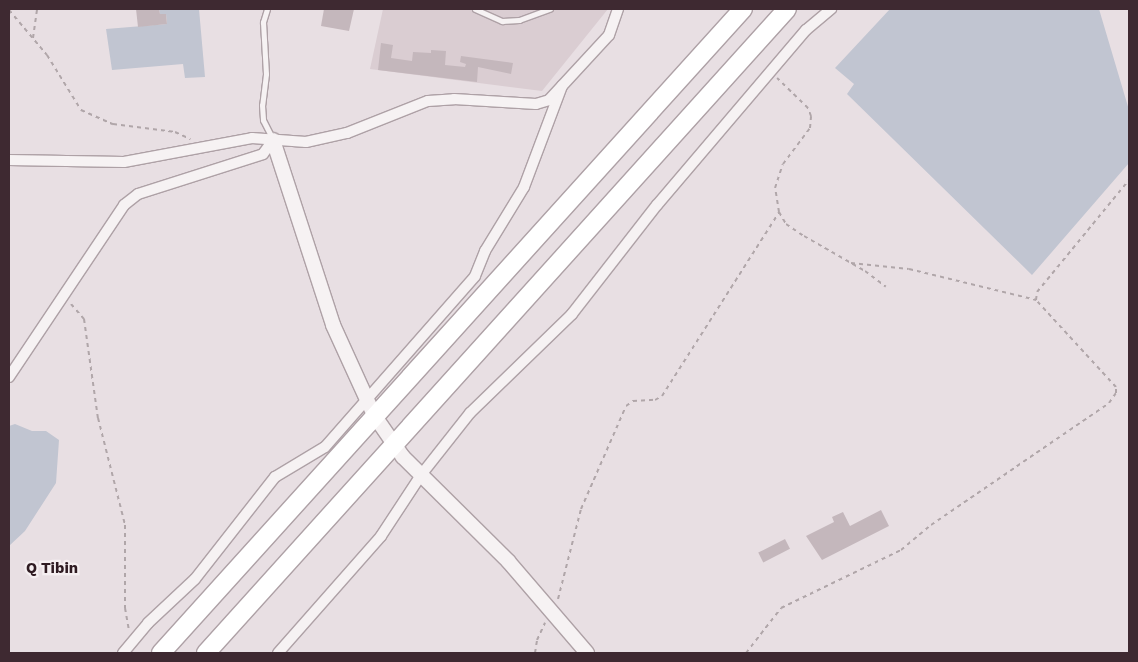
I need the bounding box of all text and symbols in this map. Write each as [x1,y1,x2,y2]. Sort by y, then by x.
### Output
district label: Q Tibin [26,560,78,578]

